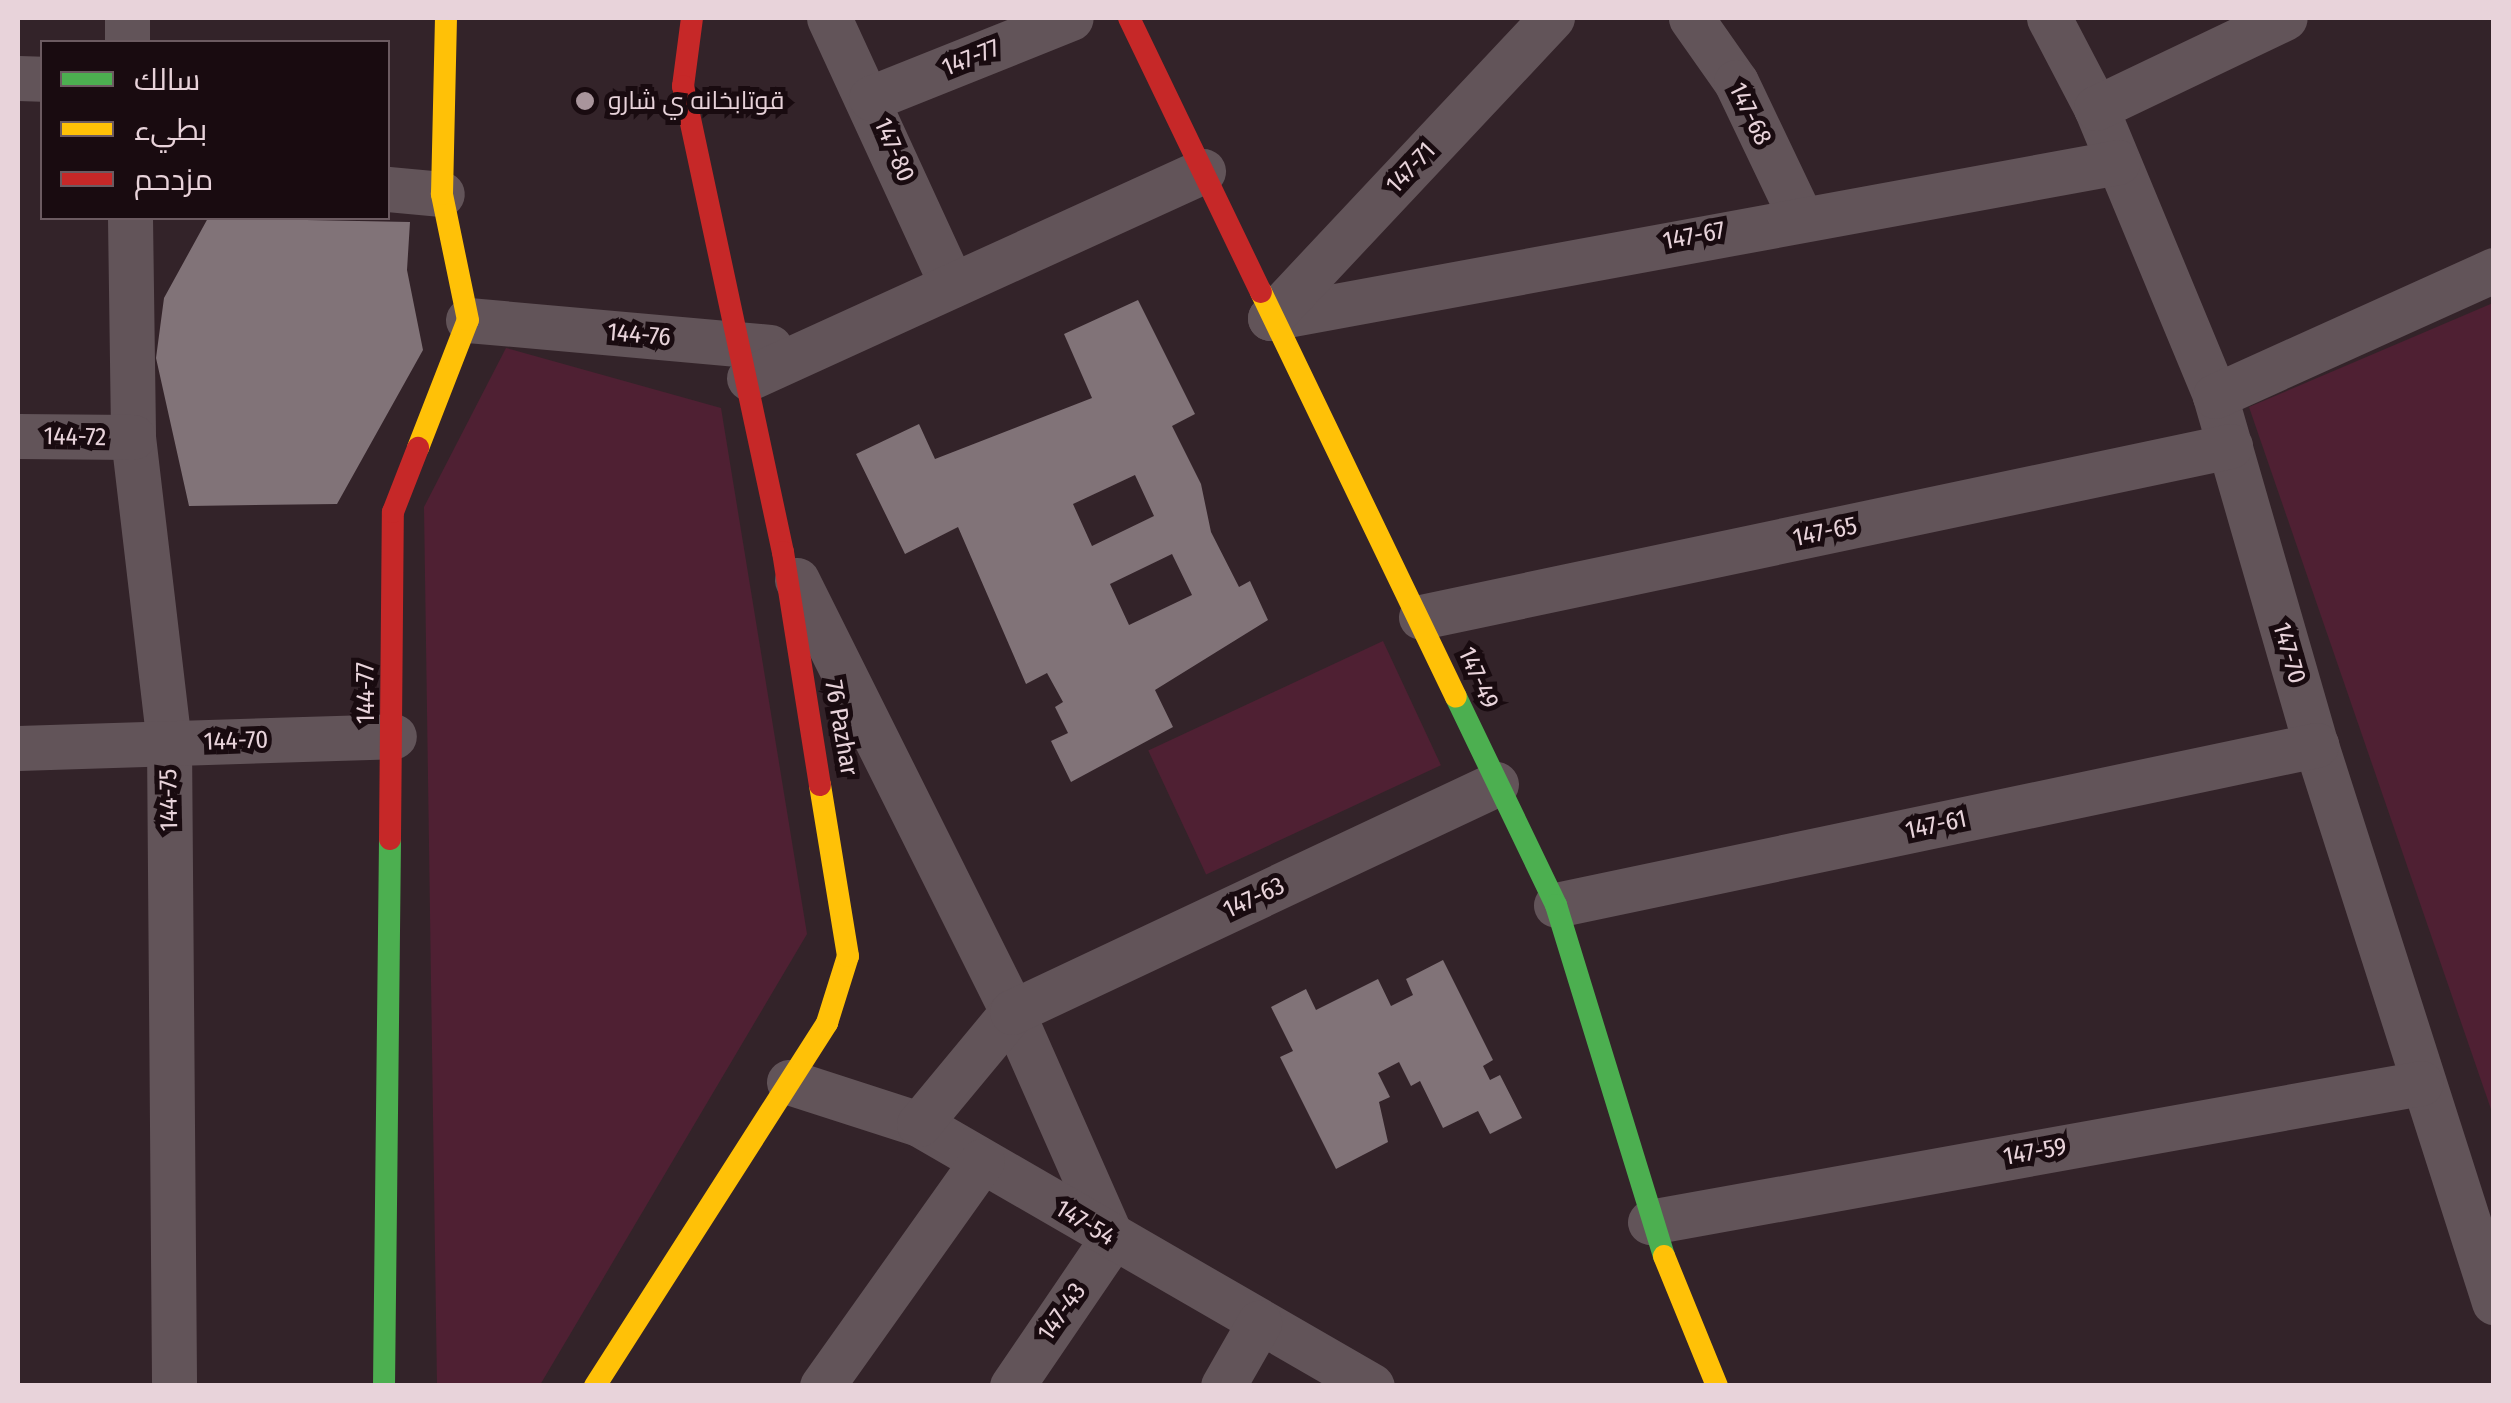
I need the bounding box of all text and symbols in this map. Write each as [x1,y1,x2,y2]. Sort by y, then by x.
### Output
street label: 147-77 [938,33,1004,83]
legend [40,40,390,220]
text: سالك [134,62,200,98]
street label: 147-68 [1722,78,1778,150]
place label: قوتابخانه ي شارو [608,86,784,116]
marker: قوتابخانه ي شارو [572,88,598,114]
text: بطيء [134,112,207,148]
street label: 147-80 [867,114,921,186]
street label: 147-71 [1380,136,1442,200]
text: مزدحم [134,162,213,198]
street label: 147-67 [1660,215,1728,257]
street label: 144-76 [606,317,672,353]
street label: 144-72 [43,421,107,453]
street label: 147-65 [1790,511,1860,553]
street label: 147-70 [2266,619,2312,687]
street label: 147-49 [1451,643,1505,713]
street label: 144-77 [351,662,381,724]
street label: 76 Pazhar [818,678,864,778]
street label: 144-70 [203,725,269,757]
street label: 144-75 [153,768,185,832]
street label: 147-61 [1903,804,1969,846]
street label: 147-63 [1219,871,1289,925]
street label: 147-59 [2001,1132,2069,1172]
street label: 147-54 [1050,1194,1120,1252]
street label: 147-43 [1032,1277,1092,1347]

